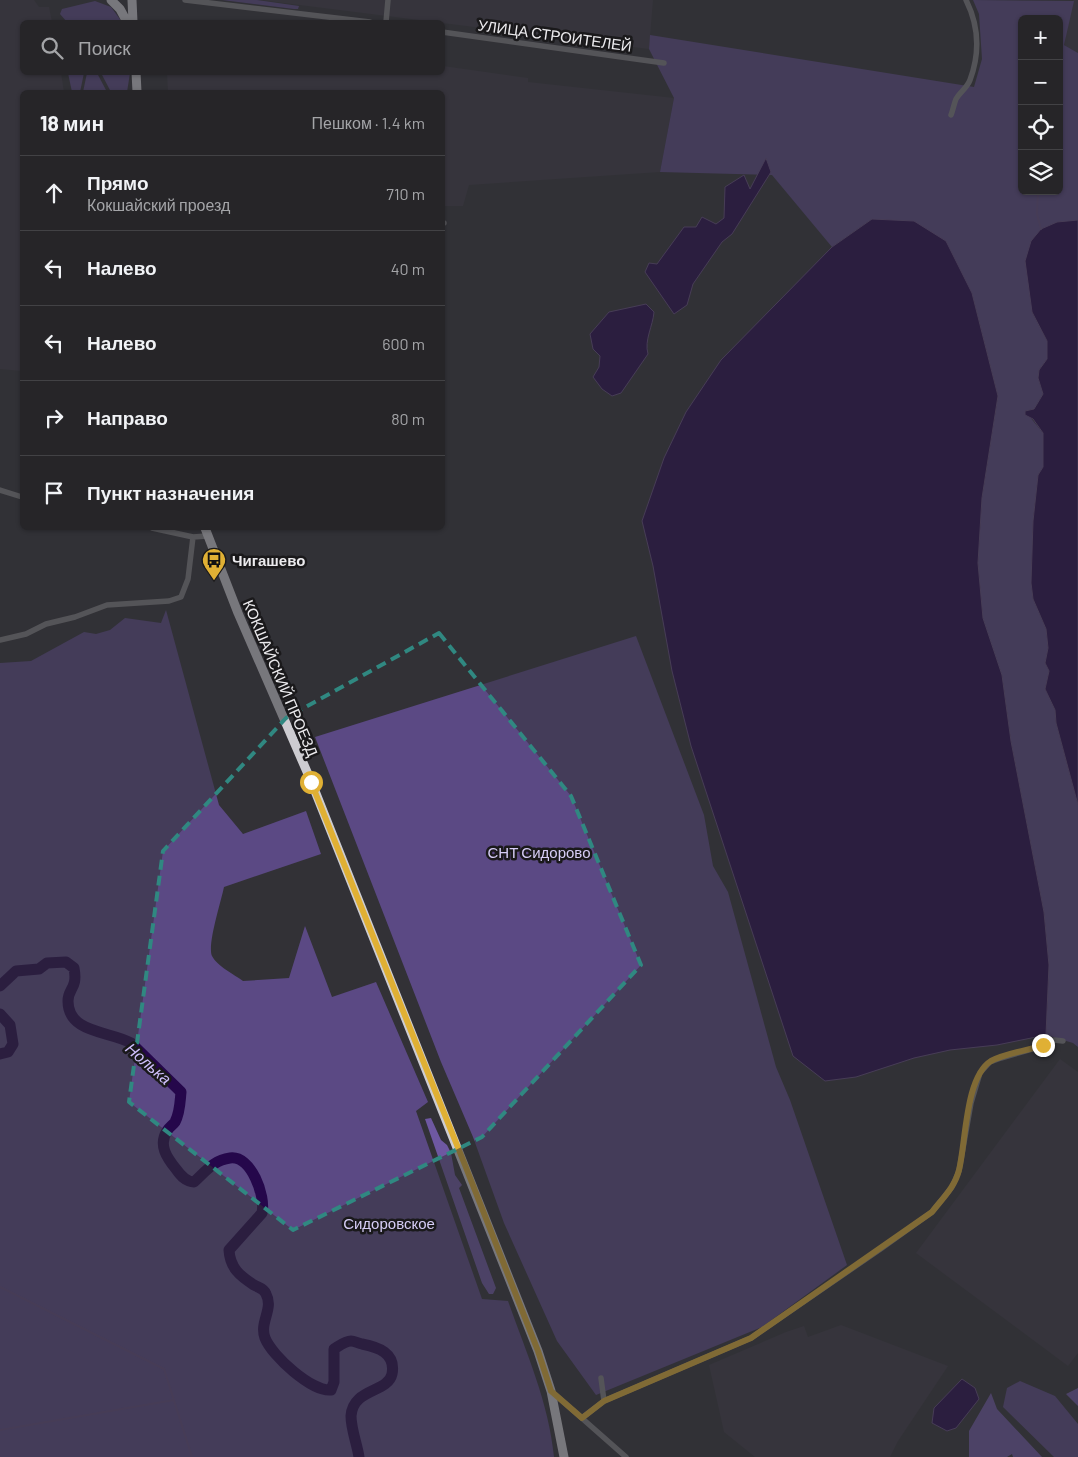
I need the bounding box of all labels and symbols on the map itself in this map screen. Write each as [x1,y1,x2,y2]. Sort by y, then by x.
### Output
street label: УЛИЦА СТРОИТЕЛЕЙ [477,15,633,55]
bus stop icon: Чигашево [201,547,227,581]
place label: Чигашево [232,551,305,569]
street label: КОКШАЙСКИЙ ПРОЕЗД [240,597,322,759]
route start [300,771,323,794]
park label: СНТ Сидорово [488,843,590,861]
route end [1032,1034,1055,1057]
water label: Нолька [122,1038,176,1088]
park label: Сидоровское [343,1214,435,1232]

